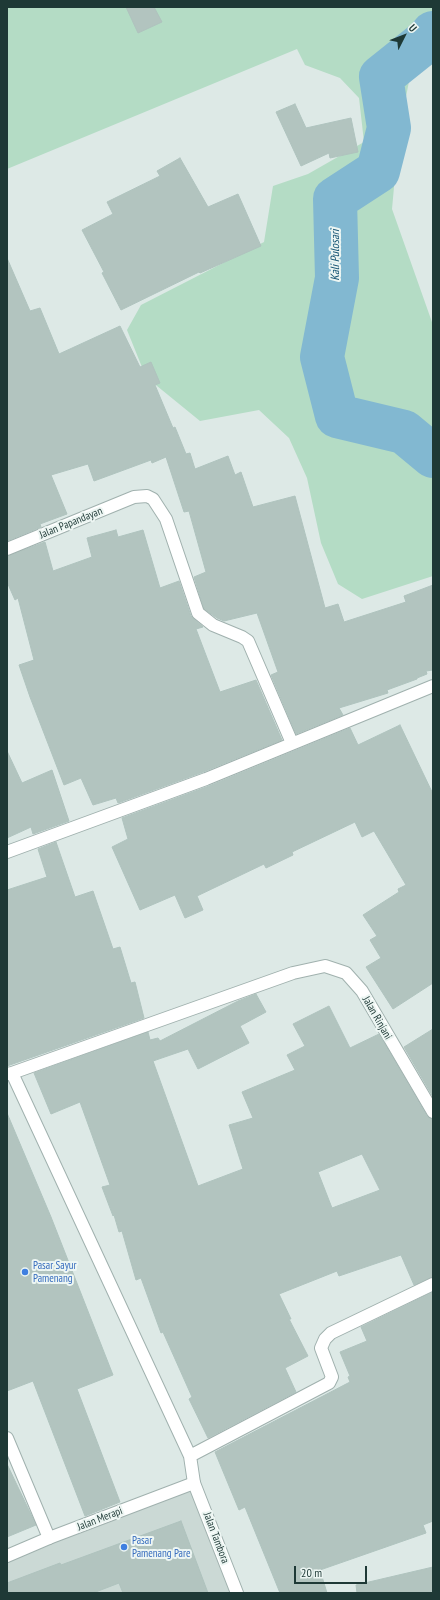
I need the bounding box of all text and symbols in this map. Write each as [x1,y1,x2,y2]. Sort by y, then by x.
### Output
north arrow [384,16,424,56]
text: U [406,21,420,35]
water label: Kali Pulosari [329,229,343,281]
street label: Jalan Papandayan [38,504,104,542]
street label: Jalan Rinjani [359,994,395,1042]
place label: Pasar Sayur Pamenang [33,1259,77,1285]
marker: Pasar Sayur Pamenang [20,1267,30,1277]
street label: Jalan Merapi [76,1504,124,1534]
street label: Jalan Tambora [200,1511,232,1565]
place label: Pasar Pamenang Pare [132,1534,191,1560]
marker: Pasar Pamenang Pare [119,1542,129,1552]
scale bar [296,1558,369,1584]
text: 20 m [301,1565,322,1580]

